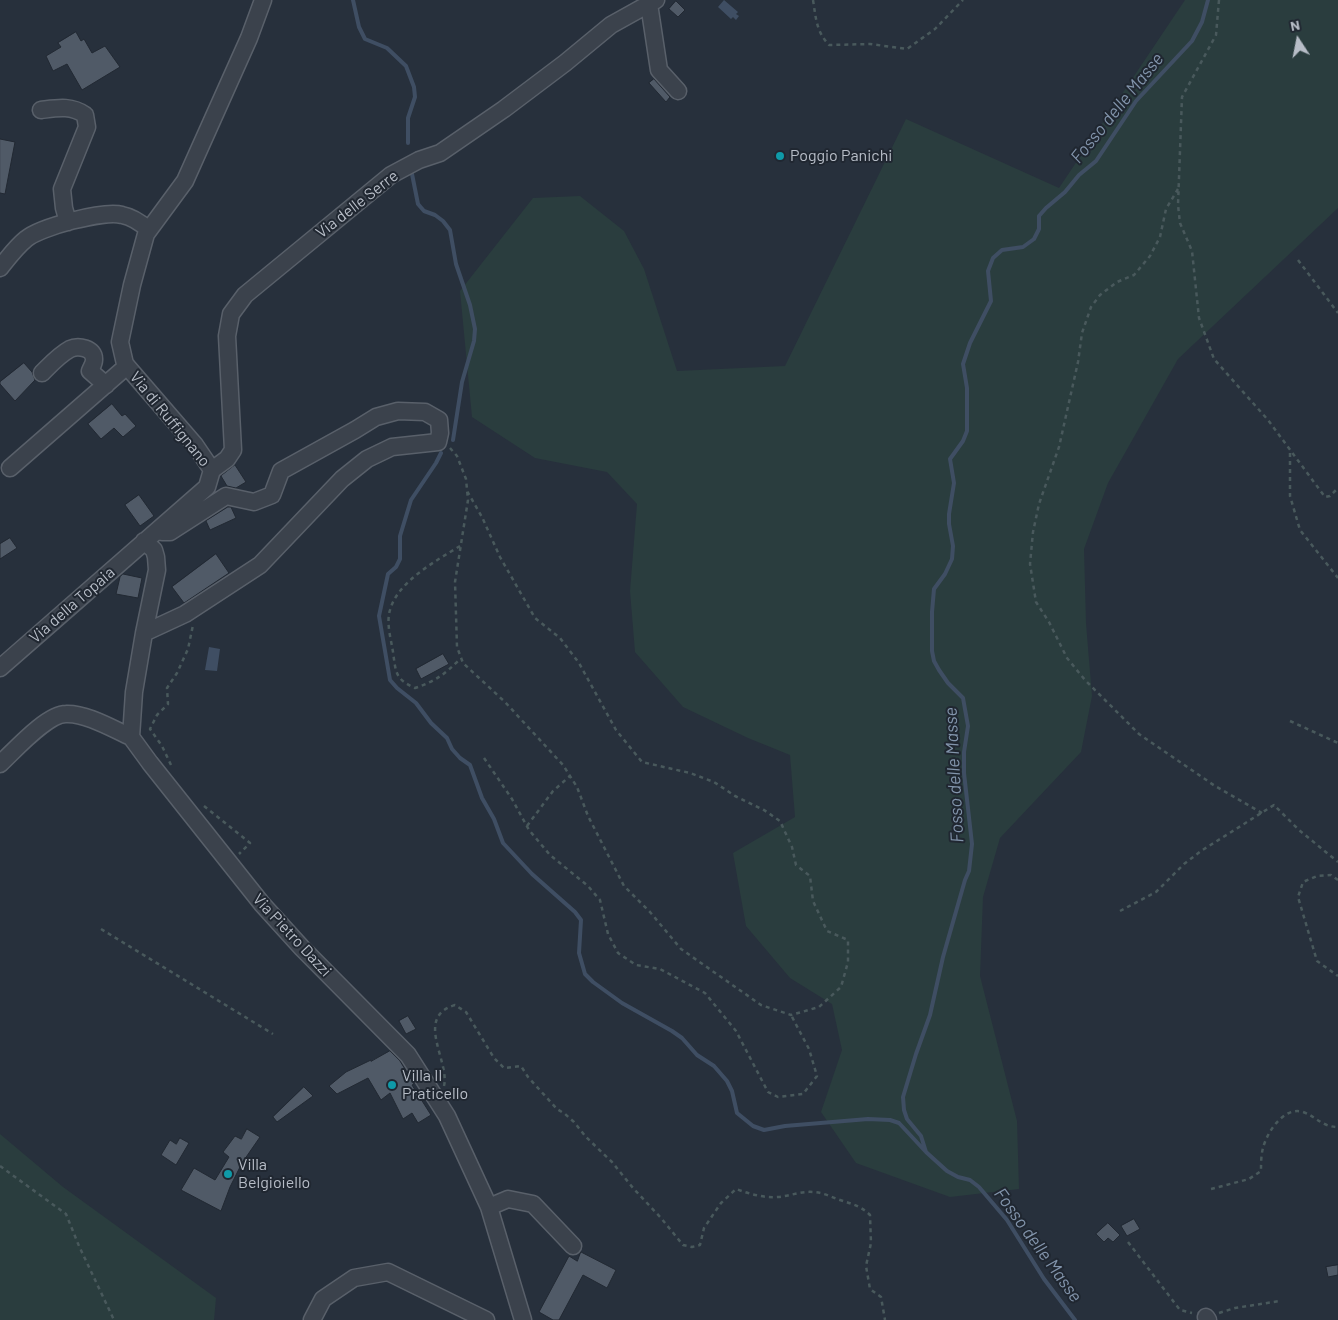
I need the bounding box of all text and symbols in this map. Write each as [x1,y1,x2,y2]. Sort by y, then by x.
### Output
north arrow [1273,15,1323,65]
text: N [1289,16,1301,34]
water label: Fosso delle Masse [1066,48,1168,168]
place label: Poggio Panichi [790,146,892,166]
marker: Poggio Panichi [774,150,786,162]
street label: Via delle Serre [312,166,402,242]
street label: Via di Ruffignano [126,368,214,470]
street label: Via della Topaia [25,563,119,647]
water label: Fosso delle Masse [940,707,968,843]
street label: Via Pietro Dazzi [249,889,335,981]
place label: Villa Il Praticello [402,1066,468,1104]
marker: Villa Il Praticello [386,1079,398,1091]
place label: Villa Belgioiello [238,1155,310,1193]
marker: Villa Belgioiello [222,1168,234,1180]
water label: Fosso delle Masse [989,1184,1087,1306]

